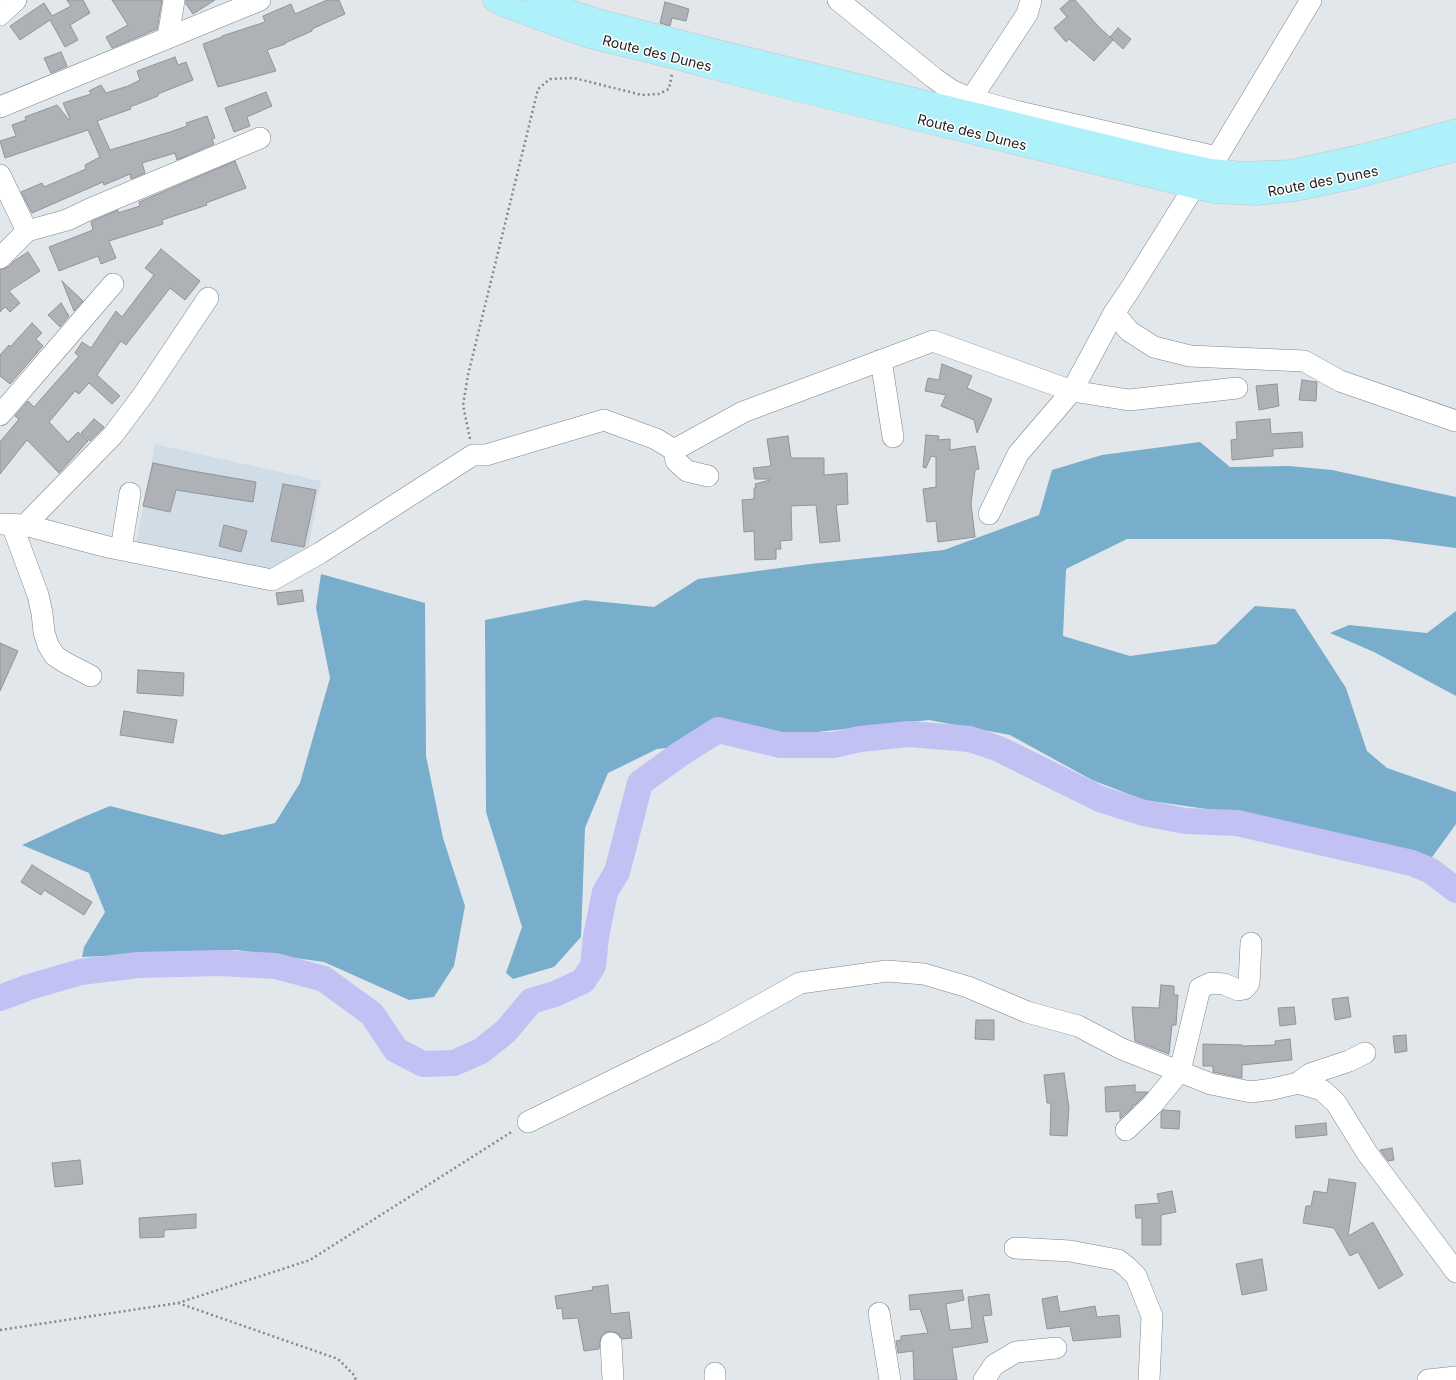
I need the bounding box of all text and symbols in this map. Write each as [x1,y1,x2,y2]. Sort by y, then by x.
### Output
street label: Route des Dunes [600,32,714,76]
street label: Route des Dunes [915,111,1029,155]
street label: Route des Dunes [1266,163,1380,201]

